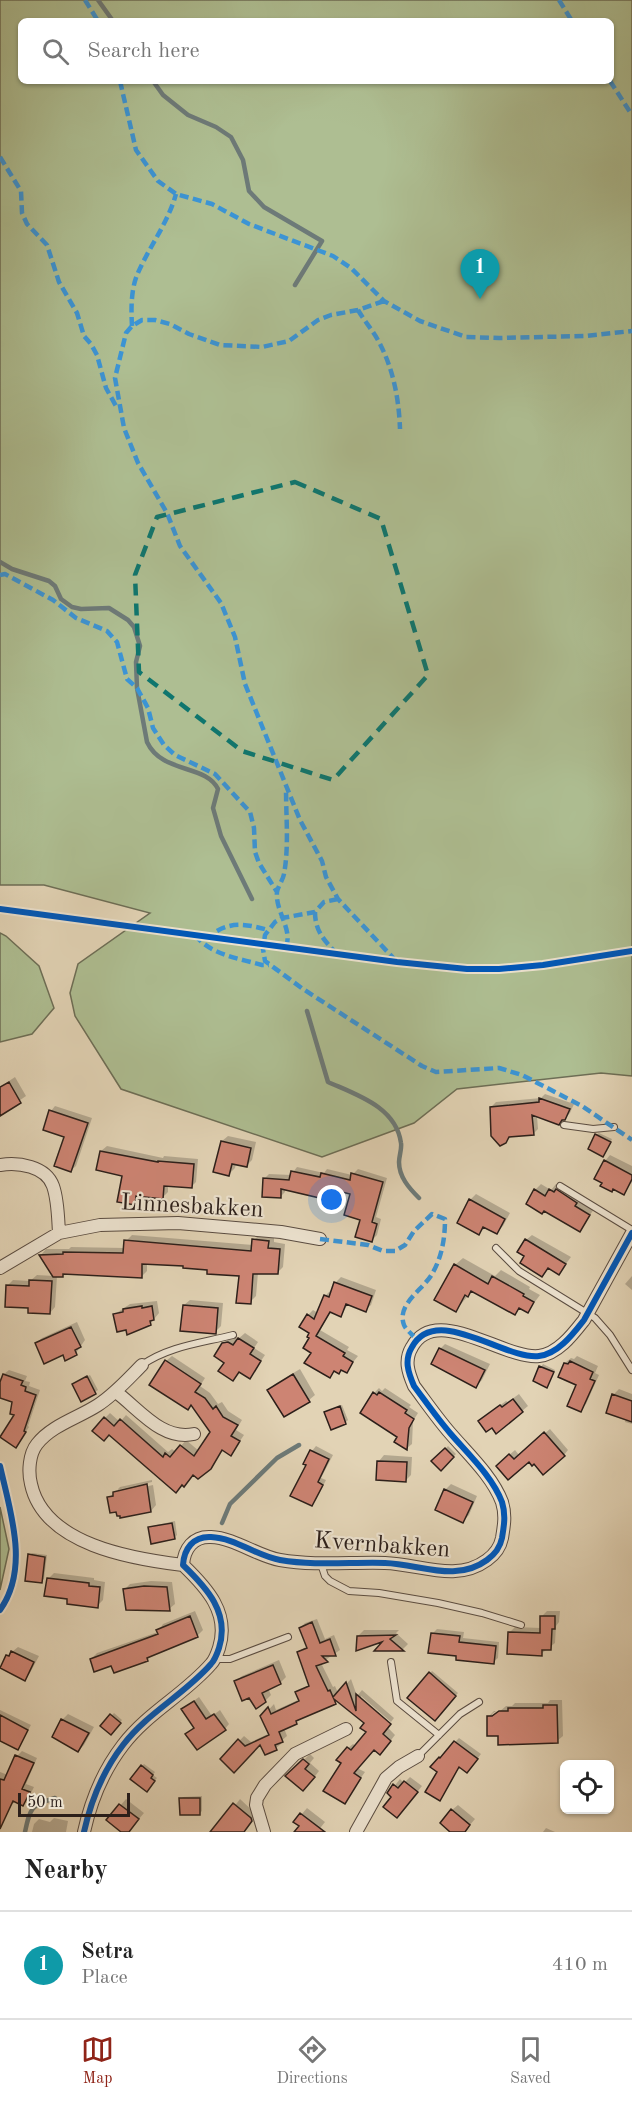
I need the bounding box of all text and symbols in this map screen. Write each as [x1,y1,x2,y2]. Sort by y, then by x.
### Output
search box [18,18,614,84]
icon: search [39,35,72,68]
text: Search here [87,40,200,62]
pin: 1 [460,250,500,299]
your location [317,1185,346,1214]
street label: Linnesbakken [120,1191,264,1223]
street label: Kvernbakken [313,1529,451,1563]
map controls [560,1760,614,1814]
button: locate [560,1760,614,1814]
scale bar [18,1790,130,1818]
text: 50 m [27,1795,63,1811]
text: Nearby [24,1858,108,1884]
text: Setra [81,1941,134,1963]
text: 1 [38,1955,49,1975]
text: 410 m [552,1955,608,1975]
text: Place [81,1968,128,1988]
tab: Map [81,2033,114,2089]
tab: Directions [277,2033,348,2089]
tab: Saved [510,2033,551,2089]

